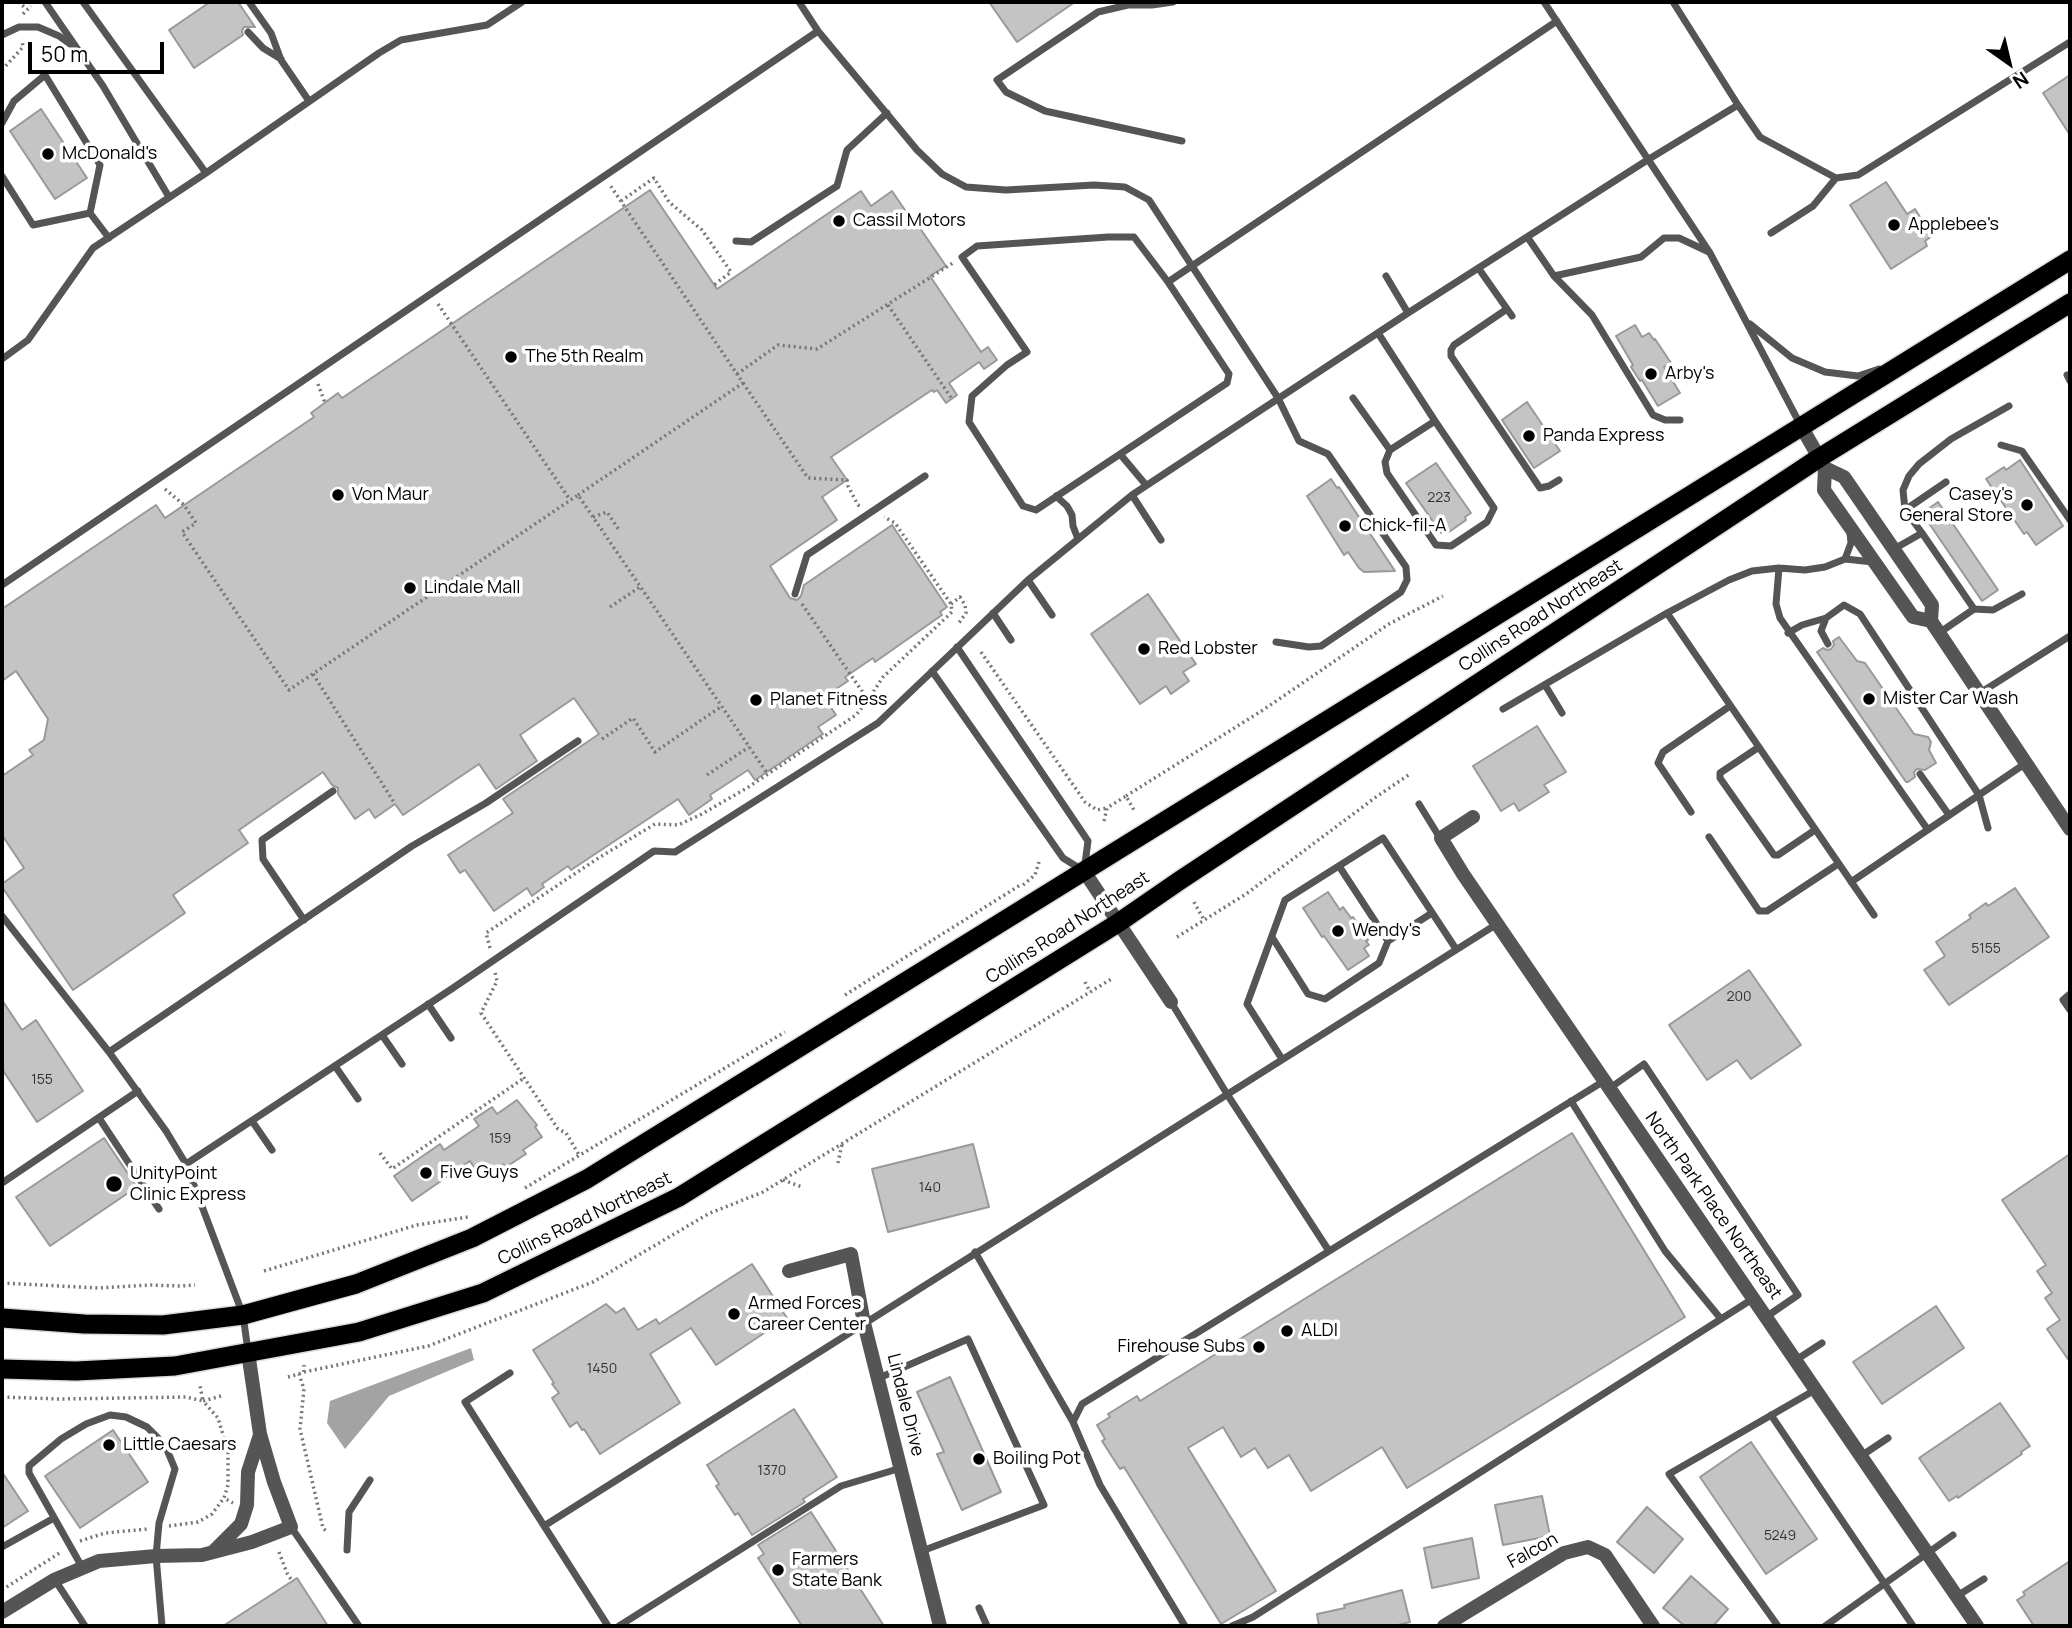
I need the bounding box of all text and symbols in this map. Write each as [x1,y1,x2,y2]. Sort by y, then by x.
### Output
scale bar [32,28,168,72]
north arrow [1974,28,2044,98]
text: 50 m [41,40,88,68]
text: N [2008,66,2034,95]
place label: McDonald's [62,143,157,165]
marker: McDonald's [40,146,56,162]
place label: Cassil Motors [853,210,966,232]
marker: Cassil Motors [831,213,847,229]
place label: Applebee's [1908,214,1999,236]
marker: Applebee's [1886,217,1902,233]
place label: The 5th Realm [525,346,644,368]
marker: The 5th Realm [503,349,519,365]
place label: Arby's [1665,363,1714,385]
marker: Arby's [1643,366,1659,382]
place label: Panda Express [1543,425,1664,447]
marker: Panda Express [1521,428,1537,444]
place label: Von Maur [352,484,429,506]
place label: Casey's General Store [1900,484,2013,526]
marker: Von Maur [330,487,346,503]
house number: 223 [1427,490,1451,506]
marker: Casey's General Store [2019,497,2035,513]
place label: Chick-fil-A [1359,515,1446,537]
marker: Chick-fil-A [1337,518,1353,534]
street label: Collins Road Northeast [1455,555,1627,677]
place label: Lindale Mall [424,577,521,599]
marker: Lindale Mall [402,580,418,596]
place label: Red Lobster [1158,638,1258,660]
marker: Red Lobster [1136,641,1152,657]
place label: Mister Car Wash [1883,688,2018,710]
place label: Planet Fitness [770,689,888,711]
marker: Mister Car Wash [1861,691,1877,707]
marker: Planet Fitness [748,692,764,708]
street label: Collins Road Northeast [982,867,1154,989]
place label: Wendy's [1352,920,1421,942]
marker: Wendy's [1330,923,1346,939]
house number: 5155 [1971,941,2001,957]
house number: 200 [1726,989,1752,1005]
house number: 155 [31,1072,53,1088]
street label: North Park Place Northeast [1640,1108,1786,1304]
house number: 159 [489,1131,511,1147]
place label: Five Guys [440,1162,518,1184]
place label: UnityPoint Clinic Express [130,1163,246,1206]
marker: Five Guys [418,1165,434,1181]
street label: Collins Road Northeast [495,1168,675,1270]
marker: UnityPoint Clinic Express [104,1174,124,1194]
house number: 140 [919,1180,941,1196]
place label: Armed Forces Career Center [748,1293,866,1336]
marker: Armed Forces Career Center [726,1306,742,1322]
place label: ALDI [1301,1320,1338,1342]
marker: ALDI [1279,1323,1295,1339]
place label: Firehouse Subs [1117,1336,1245,1358]
marker: Firehouse Subs [1251,1339,1267,1355]
street label: Lindale Drive [882,1351,928,1459]
house number: 1450 [587,1361,617,1377]
place label: Little Caesars [123,1434,236,1456]
marker: Little Caesars [101,1437,117,1453]
place label: Boiling Pot [993,1448,1081,1470]
marker: Boiling Pot [971,1451,987,1467]
house number: 1370 [758,1463,786,1479]
street label: Falcon [1504,1528,1562,1574]
house number: 5249 [1764,1528,1796,1544]
place label: Farmers State Bank [792,1549,882,1592]
marker: Farmers State Bank [770,1562,786,1578]

